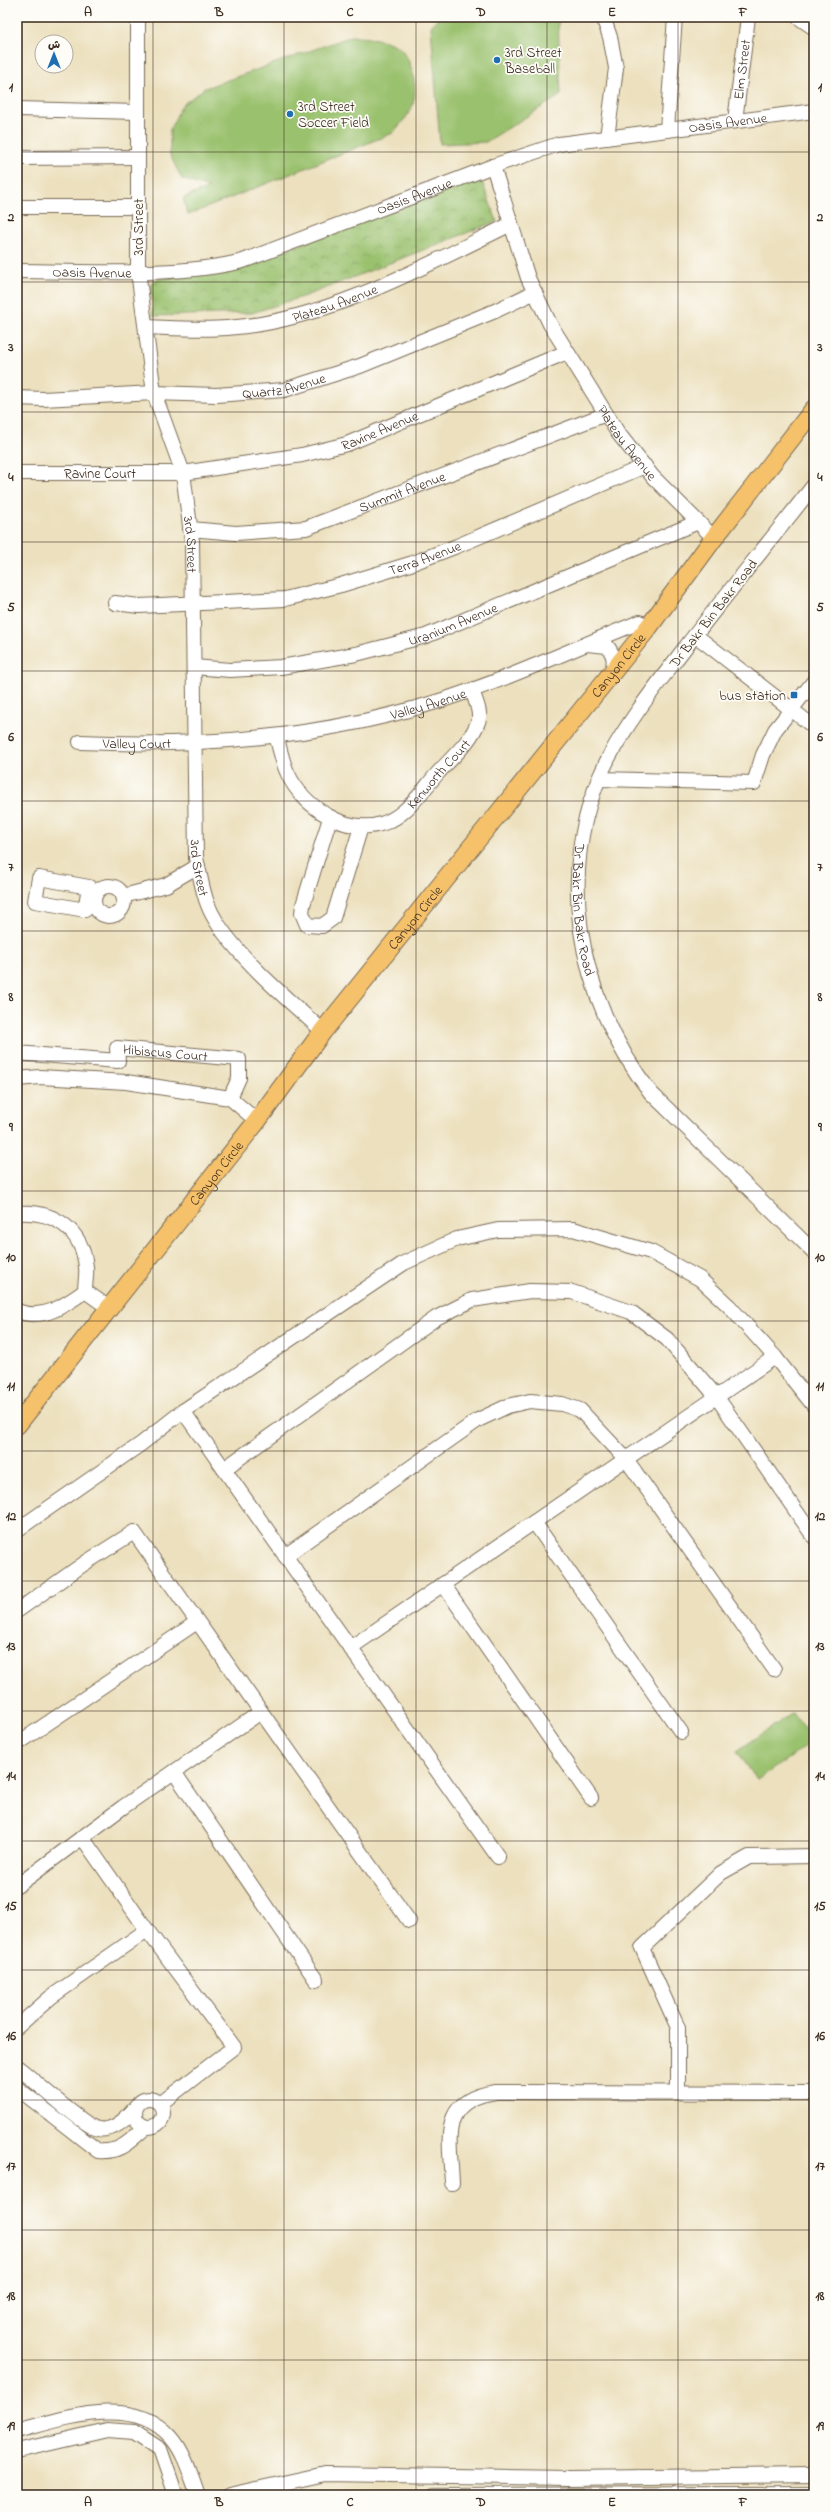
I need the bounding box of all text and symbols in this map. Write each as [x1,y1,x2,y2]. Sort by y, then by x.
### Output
text: A [84,3,92,22]
text: B [214,3,224,22]
text: C [346,3,354,22]
text: D [475,3,486,22]
text: E [608,3,616,22]
text: F [738,3,748,22]
north arrow [34,34,74,74]
text: ش [48,37,60,53]
street label: Elm Street [729,38,757,101]
place label: 3rd Street Baseball [504,43,562,80]
marker: 3rd Street Baseball [492,55,502,65]
text: 1 [9,78,14,97]
text: 1 [818,78,823,97]
place label: 3rd Street Soccer Field [298,97,369,134]
street label: Oasis Avenue [687,108,769,139]
marker: 3rd Street Soccer Field [285,109,295,119]
street label: Oasis Avenue [374,173,456,221]
street label: 3rd Street [129,198,150,255]
text: 2 [7,208,15,227]
text: 2 [816,208,824,227]
street label: Oasis Avenue [52,262,132,284]
street label: Plateau Avenue [290,279,382,329]
text: 3 [7,338,14,357]
text: 3 [816,338,823,357]
street label: Quartz Avenue [242,368,329,405]
street label: Plateau Avenue [591,402,661,486]
street label: Ravine Avenue [339,406,423,457]
street label: Ravine Court [64,464,136,485]
street label: Summit Avenue [356,467,450,519]
text: 4 [7,468,14,487]
text: 4 [816,468,823,487]
street label: 3rd Street [177,515,201,573]
street label: Terra Avenue [386,536,466,582]
street label: Dr Bakr Bin Bakr Road [664,555,763,674]
text: 5 [7,598,15,617]
street label: Uranium Avenue [406,598,502,652]
text: 5 [816,598,824,617]
street label: Canyon Circle [587,629,652,703]
street label: Valley Avenue [387,684,470,727]
place label: bus station [719,686,786,707]
marker: bus station [789,690,799,700]
text: 6 [7,728,14,747]
text: 6 [816,728,823,747]
street label: Valley Court [101,734,172,756]
street label: Kenworth Court [403,735,477,815]
street label: 3rd Street [184,840,213,899]
street label: Dr Bakr Bin Bakr Road [566,841,599,979]
text: 7 [8,858,14,877]
text: 7 [817,858,823,877]
street label: Canyon Circle [383,881,449,955]
text: 8 [8,988,14,1007]
text: 8 [817,988,823,1007]
street label: Hibiscus Court [122,1040,209,1068]
text: 9 [8,1118,14,1137]
text: 9 [817,1118,823,1137]
street label: Canyon Circle [185,1137,250,1211]
text: 10 [6,1248,16,1267]
text: 10 [815,1248,825,1267]
text: 11 [7,1377,16,1396]
text: 11 [816,1377,825,1396]
text: 12 [6,1507,17,1526]
text: 12 [815,1507,826,1526]
text: 13 [6,1637,16,1656]
text: 13 [815,1637,825,1656]
text: 14 [6,1767,16,1786]
text: 14 [815,1767,825,1786]
text: 15 [5,1897,17,1916]
text: 15 [814,1897,826,1916]
text: 16 [6,2027,16,2046]
text: 16 [815,2027,825,2046]
text: 17 [6,2157,16,2176]
text: 17 [815,2157,825,2176]
text: 18 [6,2287,16,2306]
text: 18 [815,2287,825,2306]
text: 19 [7,2417,16,2436]
text: 19 [816,2417,825,2436]
text: A [84,2493,92,2512]
text: B [214,2493,224,2512]
text: C [346,2493,354,2512]
text: D [475,2493,486,2512]
text: E [608,2493,616,2512]
text: F [738,2493,748,2512]

